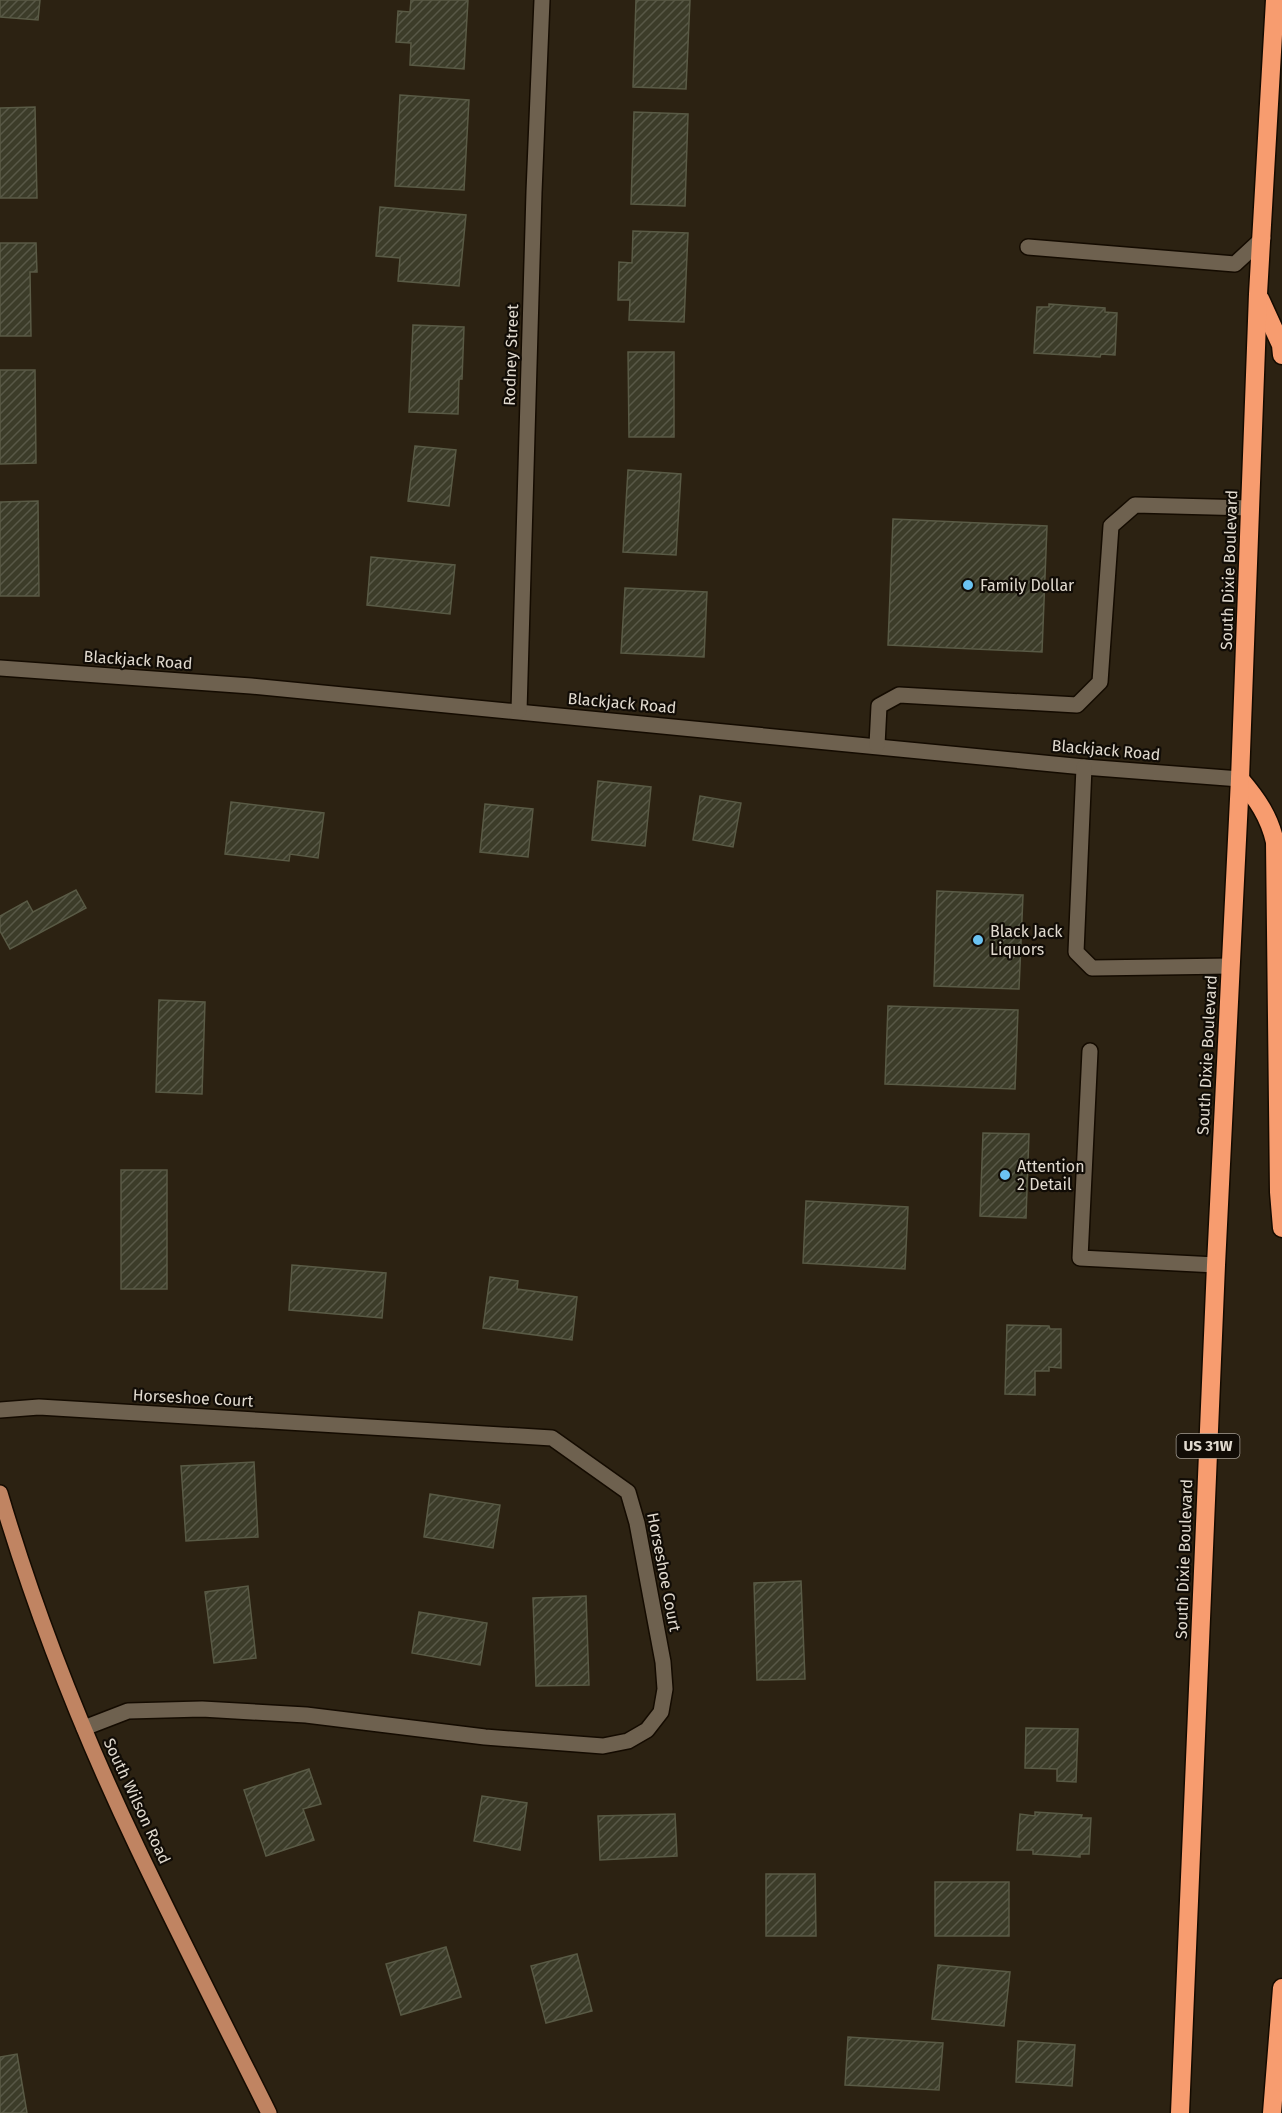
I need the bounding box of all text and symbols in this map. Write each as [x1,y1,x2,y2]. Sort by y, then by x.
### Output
street label: Rodney Street [500,304,522,406]
street label: South Dixie Boulevard [1217,490,1241,650]
place label: Family Dollar [980,576,1075,595]
marker: Family Dollar [961,578,975,592]
street label: Blackjack Road [83,647,193,673]
street label: Blackjack Road [567,689,677,717]
street label: Blackjack Road [1051,736,1161,764]
place label: Black Jack Liquors [990,922,1063,959]
marker: Black Jack Liquors [971,933,985,947]
street label: South Dixie Boulevard [1193,975,1221,1135]
place label: Attention 2 Detail [1017,1157,1085,1194]
marker: Attention 2 Detail [998,1168,1012,1182]
street label: Horseshoe Court [132,1385,254,1411]
road number: US 31W [1176,1434,1240,1458]
street label: South Dixie Boulevard [1172,1479,1196,1639]
street label: Horseshoe Court [643,1511,685,1633]
street label: South Wilson Road [100,1735,174,1867]

